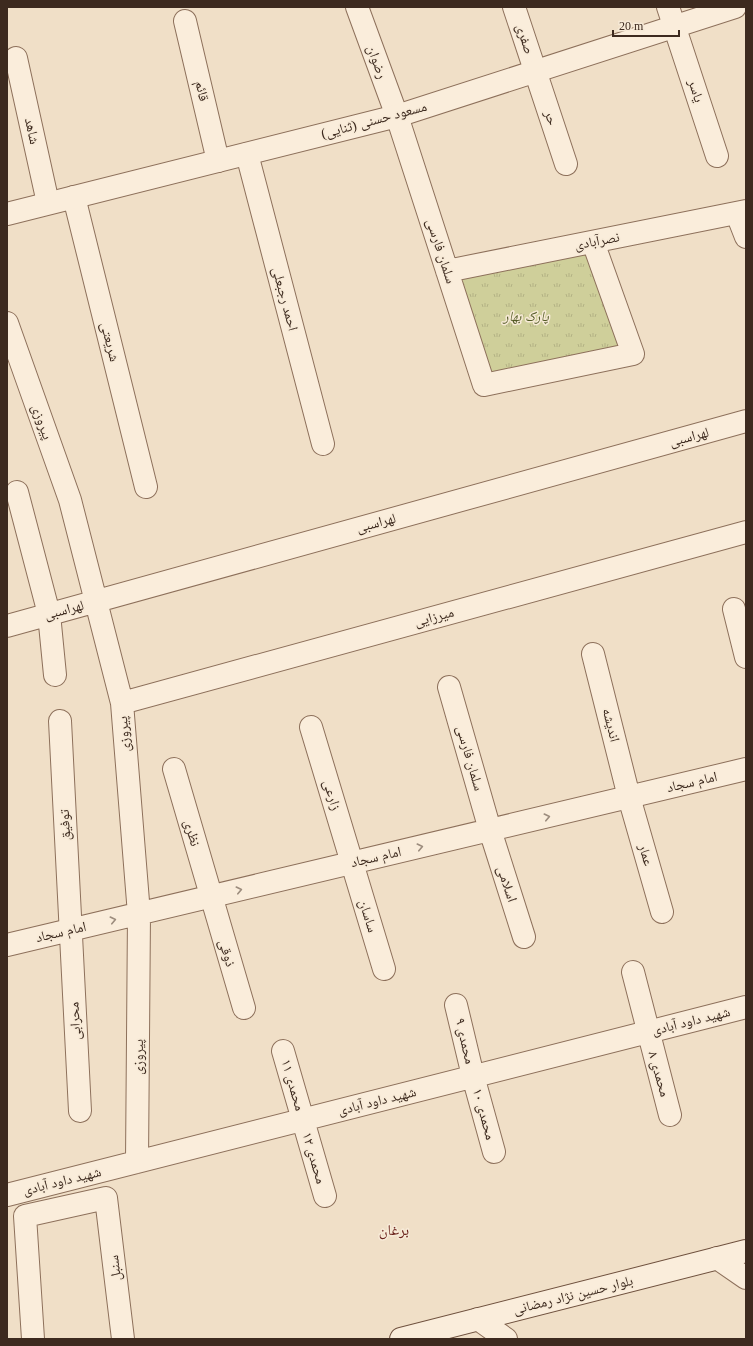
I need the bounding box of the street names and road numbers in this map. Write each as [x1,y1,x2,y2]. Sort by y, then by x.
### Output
street label: صفری [512,22,537,56]
street label: رضوان [363,43,390,81]
street label: یاسر [684,77,707,105]
street label: قائم [190,79,212,103]
street label: مسعود حسنی (ثنایی) [319,99,429,142]
street label: حر [540,108,560,128]
street label: شاهد [22,116,42,146]
street label: سلمان فارسی [423,217,459,286]
street label: نصرآبادی [573,229,621,254]
street label: احمد رجبعلی [268,265,301,333]
street label: شریعتی [97,321,122,364]
street label: پیروزی [28,402,55,442]
street label: لهراسبی [668,425,711,450]
street label: لهراسبی [355,511,398,536]
street label: لهراسبی [43,598,86,623]
street label: میرزایی [413,605,456,630]
street label: اندیشه [599,707,622,743]
street label: پیروزی [115,715,134,753]
street label: سلمان فارسی [453,724,486,793]
street label: امام سجاد [665,769,719,797]
street label: زارعی [319,778,344,812]
street label: توفیق [57,809,75,841]
street label: نظری [180,818,203,848]
street label: عمار [635,841,656,868]
street label: امام سجاد [349,844,403,872]
street label: اسلامی [493,864,520,904]
street label: ساسان [355,898,380,935]
street label: امام سجاد [34,919,88,947]
street label: ذوقی [215,937,238,969]
street label: محرابی [67,1001,84,1040]
street label: شهید داود آبادی [650,1004,732,1039]
street label: محمدی ۹ [451,1017,478,1066]
street label: پیروزی [131,1039,147,1075]
street label: محمدی ۸ [644,1050,673,1099]
street label: محمدی ۱۱ [278,1058,307,1113]
street label: شهید داود آبادی [336,1084,418,1119]
street label: محمدی ۱۰ [469,1087,498,1142]
street label: محمدی ۱۲ [299,1131,328,1186]
street label: شهید داود آبادی [21,1164,103,1199]
street label: سنبل [106,1254,125,1282]
street label: بلوار حسین نژاد رمضانی [512,1273,635,1318]

